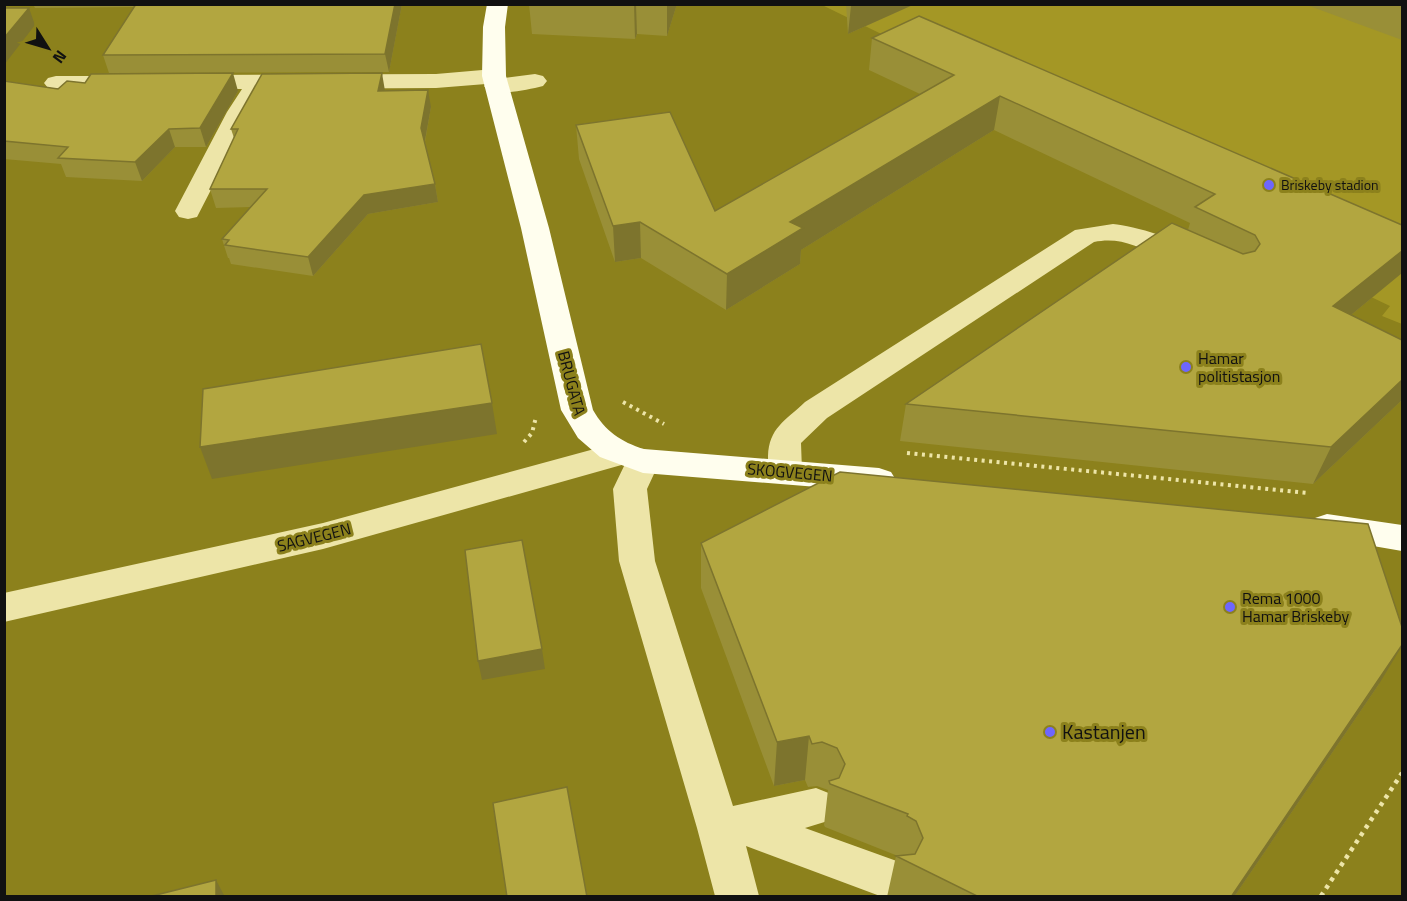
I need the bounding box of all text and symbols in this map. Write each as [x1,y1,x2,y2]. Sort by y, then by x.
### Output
north arrow [18,18,78,78]
text: N [47,45,73,69]
place label: Briskeby stadion [1281,174,1379,195]
marker: Briskeby stadion [1262,178,1276,192]
place label: Hamar politistasjon [1198,346,1280,388]
street label: BRUGATA [552,348,592,418]
marker: Hamar politistasjon [1179,360,1193,374]
street label: SKOGVEGEN [746,456,834,488]
street label: SAGVEGEN [275,516,353,558]
place label: Rema 1000 Hamar Briskeby [1242,586,1349,628]
marker: Rema 1000 Hamar Briskeby [1223,600,1237,614]
place label: Kastanjen [1062,716,1146,747]
marker: Kastanjen [1043,725,1057,739]

